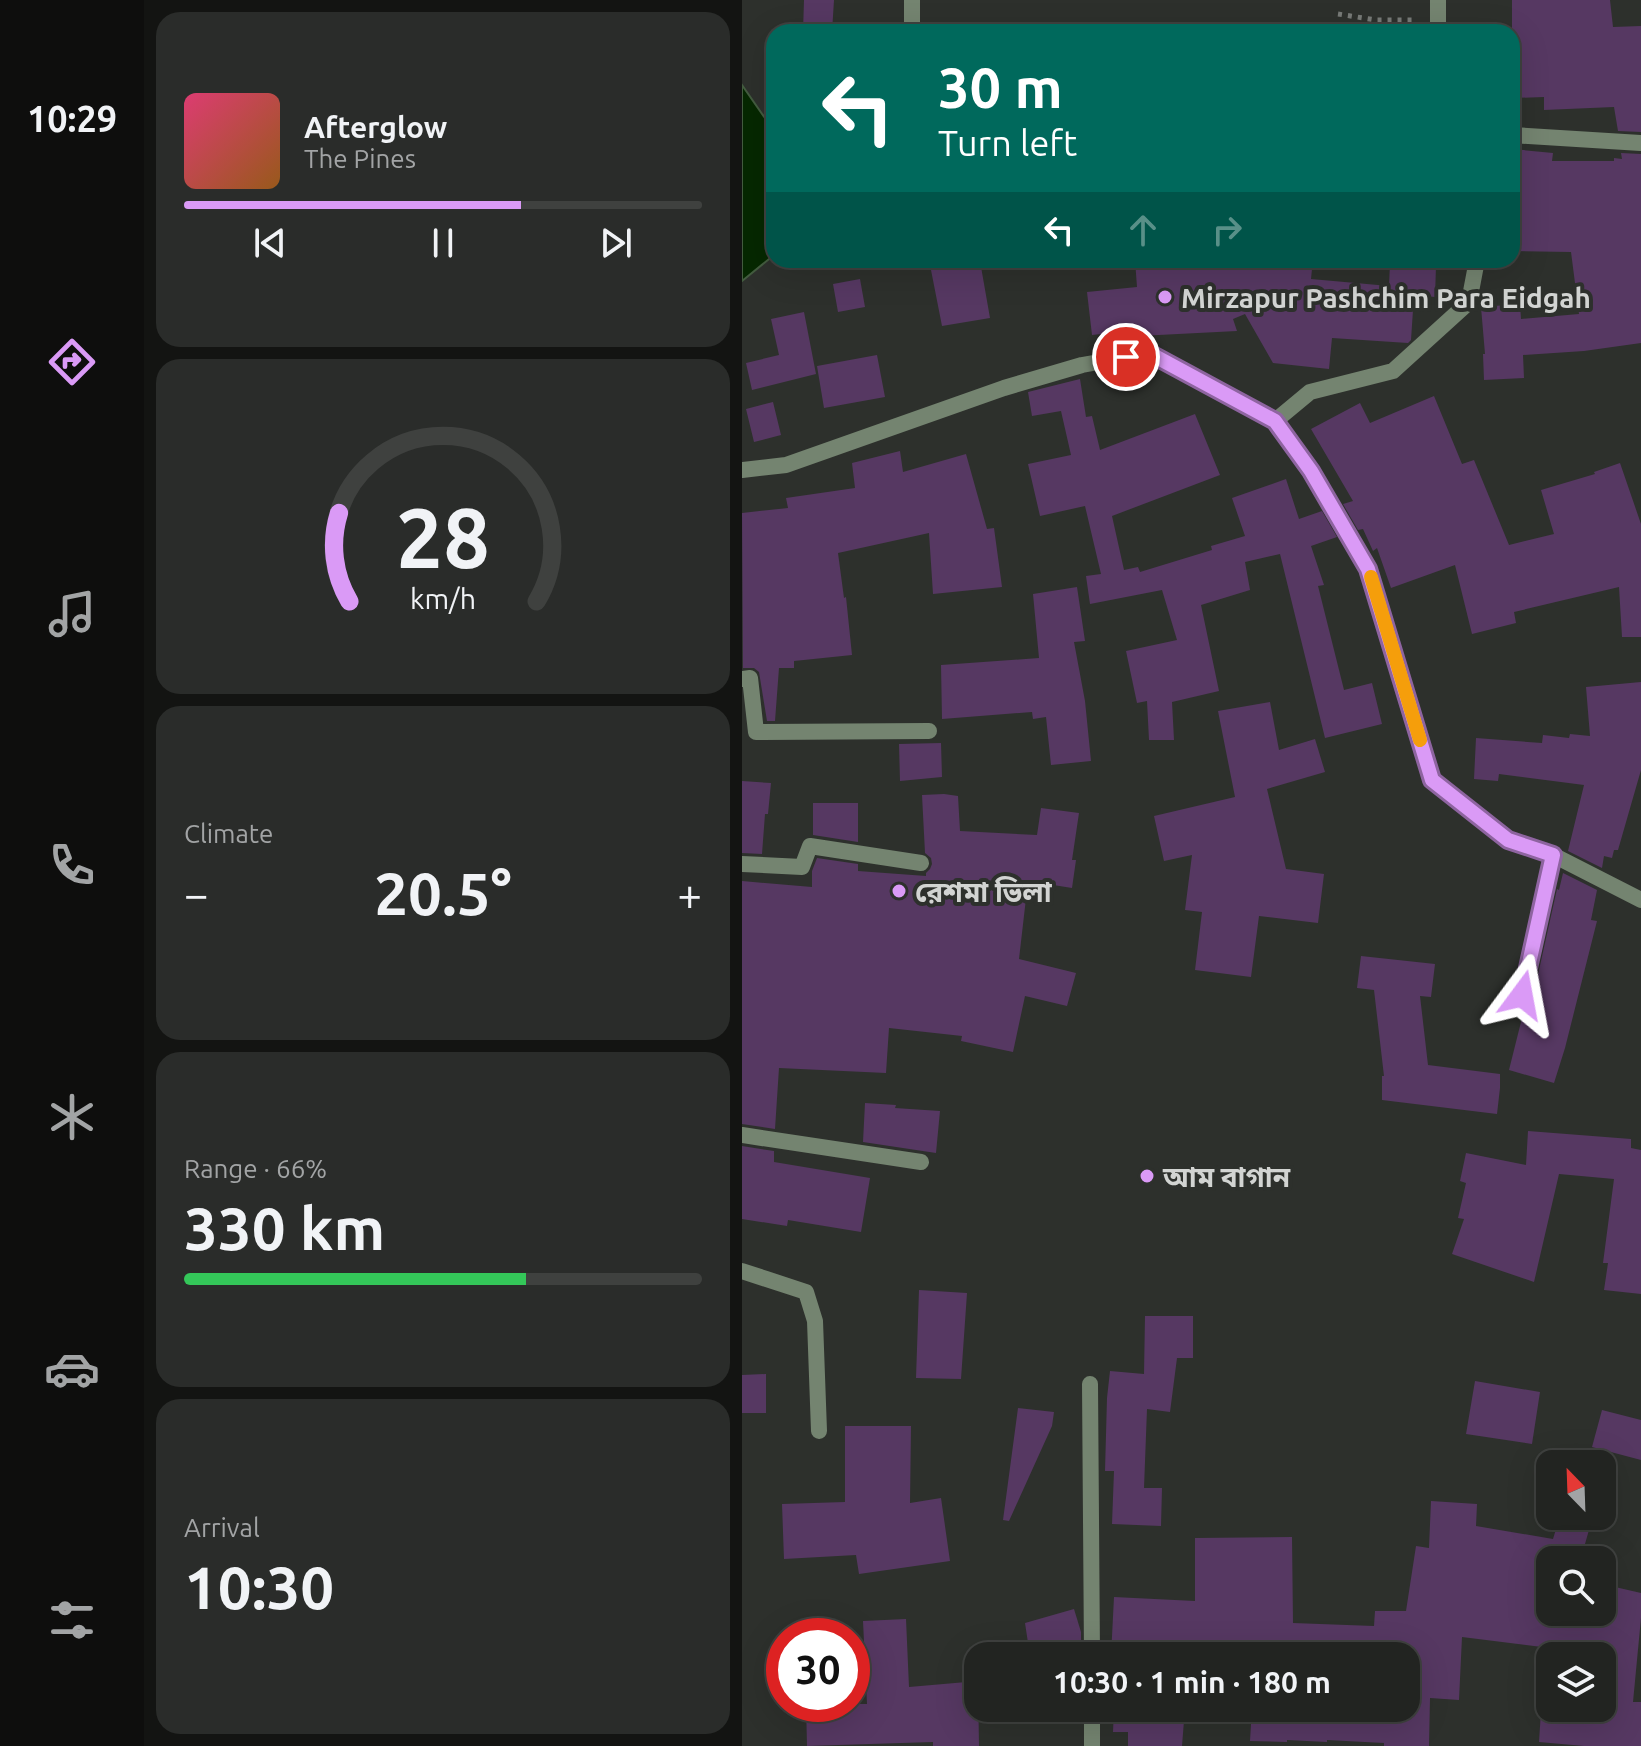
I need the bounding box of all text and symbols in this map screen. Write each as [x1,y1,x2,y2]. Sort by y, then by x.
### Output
icon: left [806,56,910,160]
text: 30 m [938,56,1063,119]
text: 10:29 [27,98,117,139]
text: Afterglow [304,110,447,144]
text: Turn left [938,122,1077,163]
text: The Pines [304,144,416,173]
icon: left [1037,208,1081,252]
icon: ahead [1121,208,1165,252]
icon: right [1205,208,1249,252]
icon: previous [248,221,292,265]
icon: pause [421,221,465,265]
icon: next [594,221,638,265]
place label: Mirzapur Pashchim Para Eidgah [1181,282,1591,313]
marker: Mirzapur Pashchim Para Eidgah [1156,288,1174,306]
pin [1092,323,1160,391]
icon: directions [44,334,100,390]
icon: arrive [1104,335,1148,379]
text: 28 [396,490,490,584]
text: km/h [410,582,476,614]
icon: music [44,586,100,642]
text: Climate [184,819,273,848]
icon: phone [44,837,100,893]
text: 20.5° [374,859,512,926]
text: − [184,869,209,918]
text: + [677,869,702,918]
place label: রেশমা ভিলা [915,876,1053,907]
marker: রেশমা ভিলা [890,882,908,900]
position arrow [1480,953,1564,1037]
icon: climate [44,1089,100,1145]
text: Range · 66% [184,1154,327,1183]
place label: আম বাগান [1162,1161,1291,1192]
marker: আম বাগান [1138,1167,1156,1185]
text: 330 km [184,1194,385,1261]
icon: car [44,1341,100,1397]
north arrow [1536,1450,1616,1530]
map controls [1536,1450,1616,1722]
text: Arrival [184,1513,260,1542]
button: search [1536,1546,1616,1626]
text: 10:30 [184,1553,334,1620]
icon: filters [44,1592,100,1648]
speed limit sign: 30 [766,1618,870,1722]
button: layers [1536,1642,1616,1722]
text: 10:30 · 1 min · 180 m [1053,1665,1331,1699]

